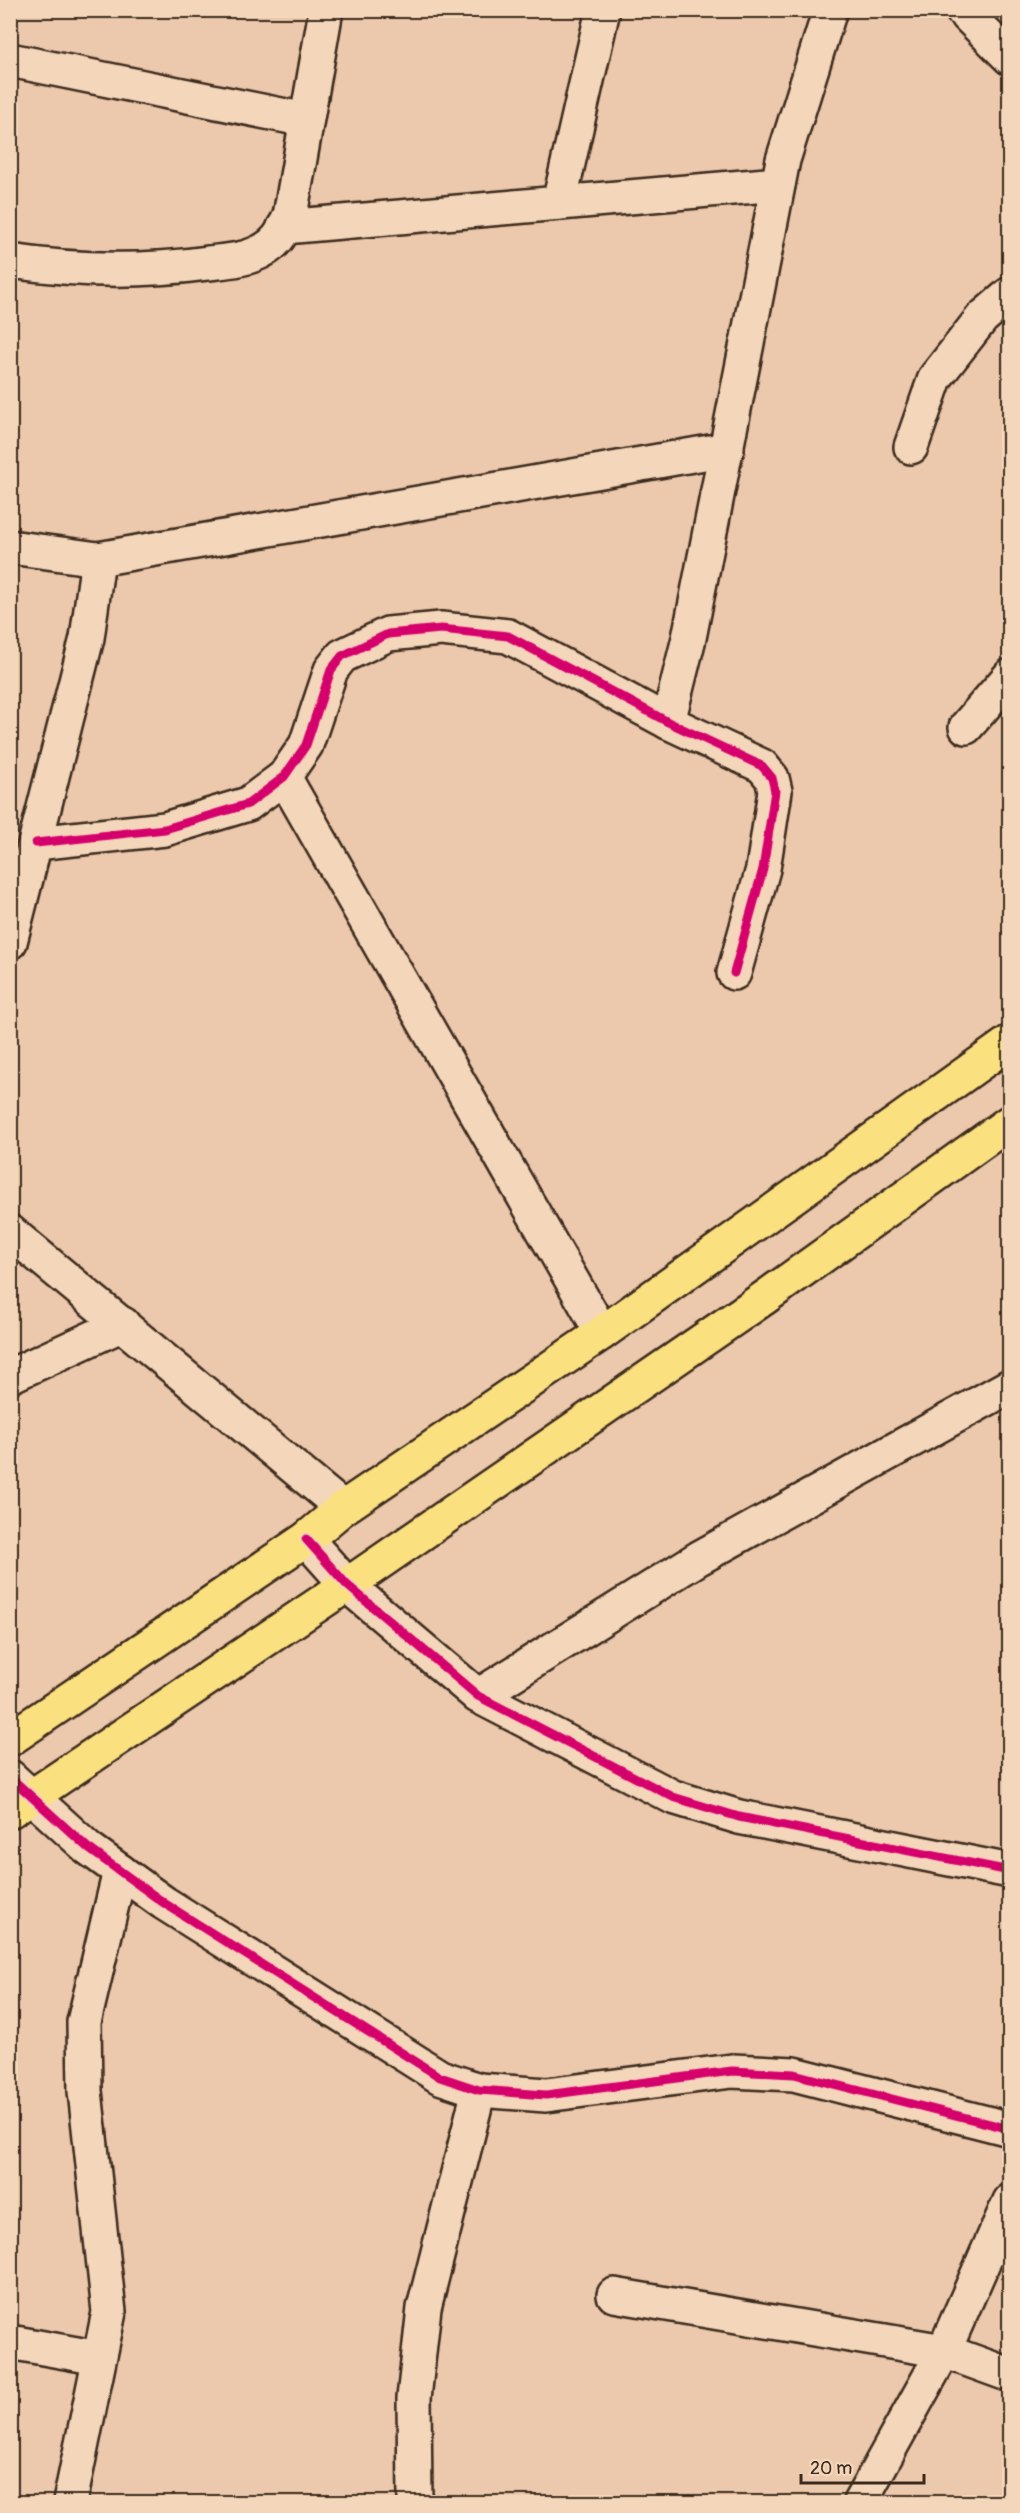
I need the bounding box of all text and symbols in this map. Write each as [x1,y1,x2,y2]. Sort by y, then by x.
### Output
scale bar [801,2447,924,2485]
text: 20 m [810,2457,852,2480]

